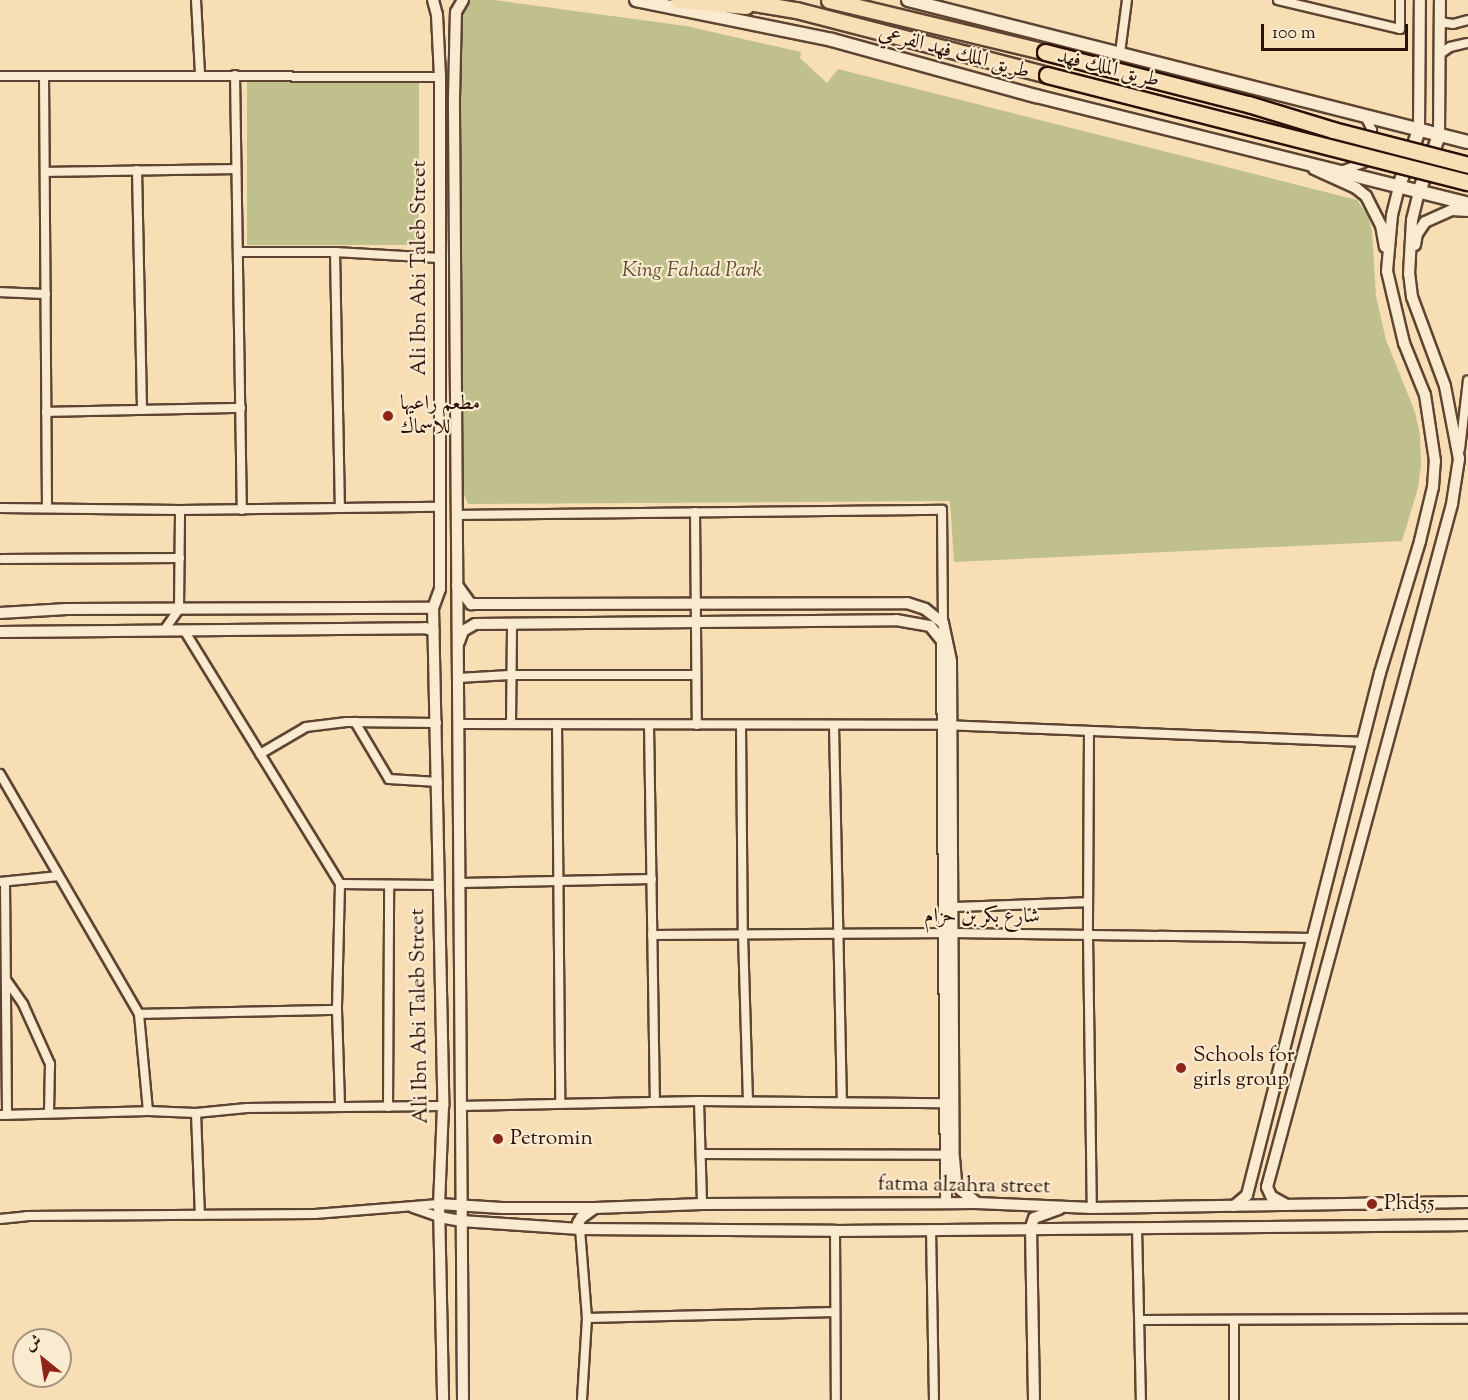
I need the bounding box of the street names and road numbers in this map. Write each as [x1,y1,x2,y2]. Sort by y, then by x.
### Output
street label: طريق الملك فهد الفرعي [876,21,1032,85]
street label: طريق الملك فهد [1054,44,1162,94]
street label: Ali Ibn Abi Taleb Street [407,160,433,376]
street label: شارع بكر بن حزام [924,904,1040,930]
street label: Ali Ibn Abi Taleb Street [406,908,434,1124]
street label: fatma alzahra street [877,1172,1051,1200]

